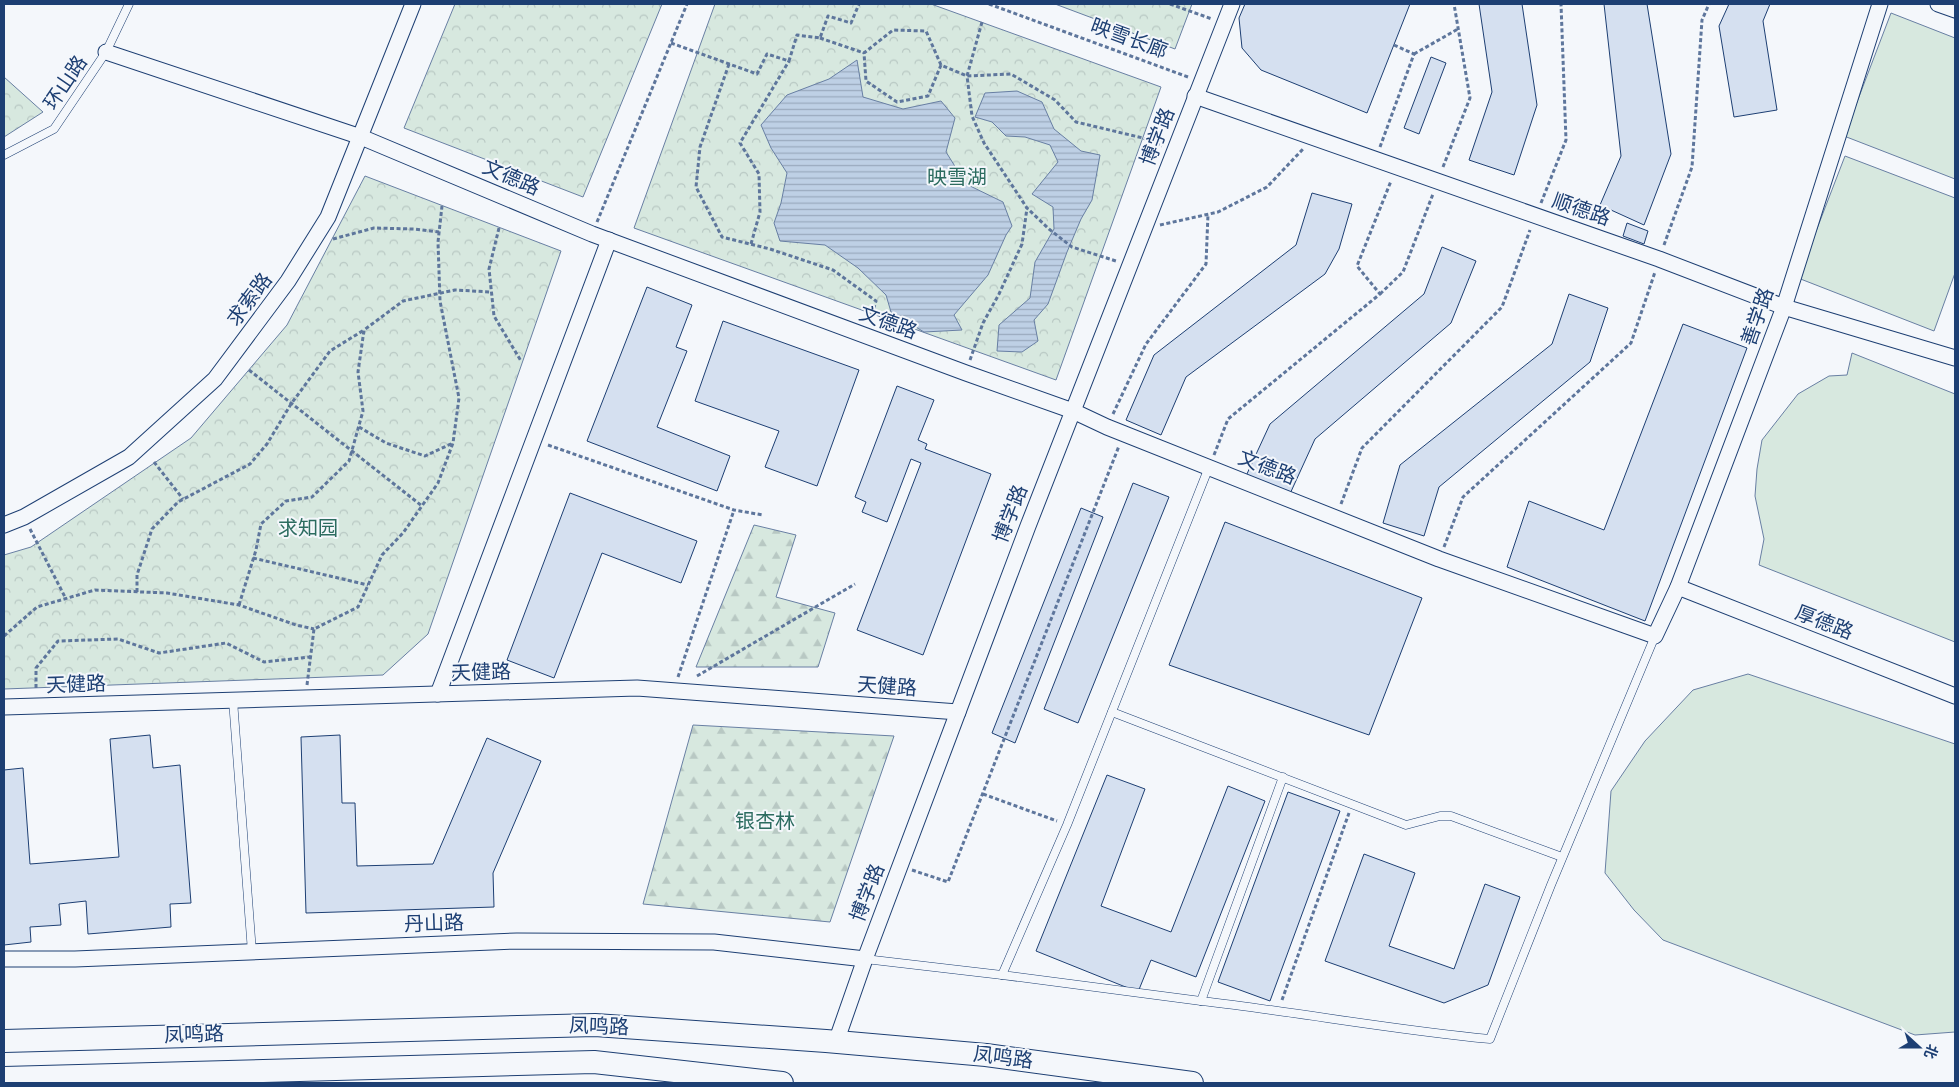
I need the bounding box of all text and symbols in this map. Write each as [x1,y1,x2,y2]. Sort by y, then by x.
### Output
street label: 映雪长廊 [1088,15,1170,62]
street label: 环山路 [40,52,91,113]
street label: 博学路 [1136,105,1178,169]
street label: 文德路 [479,156,543,199]
park label: 映雪湖 [927,167,987,188]
street label: 顺德路 [1549,190,1613,229]
street label: 求索路 [223,269,276,330]
street label: 善学路 [1738,285,1777,349]
street label: 文德路 [856,302,920,343]
street label: 文德路 [1235,447,1299,488]
street label: 博学路 [989,482,1031,546]
park label: 求知园 [278,517,338,539]
street label: 厚德路 [1792,602,1856,643]
street label: 天健路 [451,661,511,684]
street label: 天健路 [46,673,106,696]
street label: 天健路 [856,674,918,699]
park label: 银杏林 [735,811,795,832]
street label: 博学路 [846,861,888,925]
street label: 丹山路 [404,912,464,935]
street label: 凤鸣路 [569,1015,629,1038]
north arrow [1894,1022,1944,1072]
street label: 凤鸣路 [164,1023,224,1046]
text: 北 [1921,1042,1940,1061]
street label: 凤鸣路 [972,1043,1034,1072]

